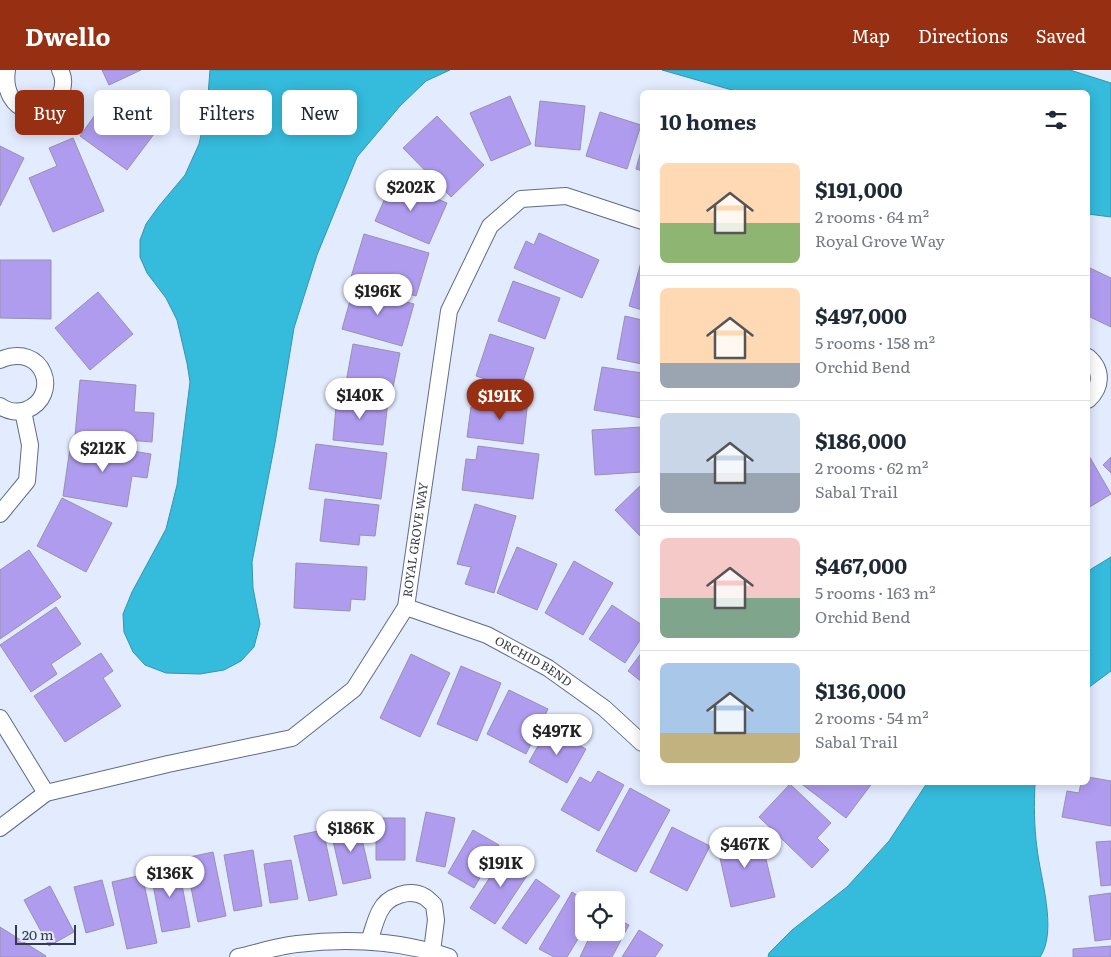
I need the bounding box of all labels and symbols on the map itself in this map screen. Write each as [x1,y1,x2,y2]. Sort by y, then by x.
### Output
pin: $202K [376,170,446,212]
pin: $196K [343,274,413,316]
pin: $140K [325,378,395,420]
pin: $191K [465,378,535,421]
pin: $212K [68,430,138,473]
street label: ROYAL GROVE WAY [398,481,432,598]
street label: ORCHID BEND [492,631,576,691]
pin: $497K [522,714,592,756]
pin: $186K [316,810,386,853]
pin: $467K [710,826,780,869]
pin: $191K [466,846,536,888]
pin: $136K [135,856,205,898]
scale bar [15,922,76,945]

